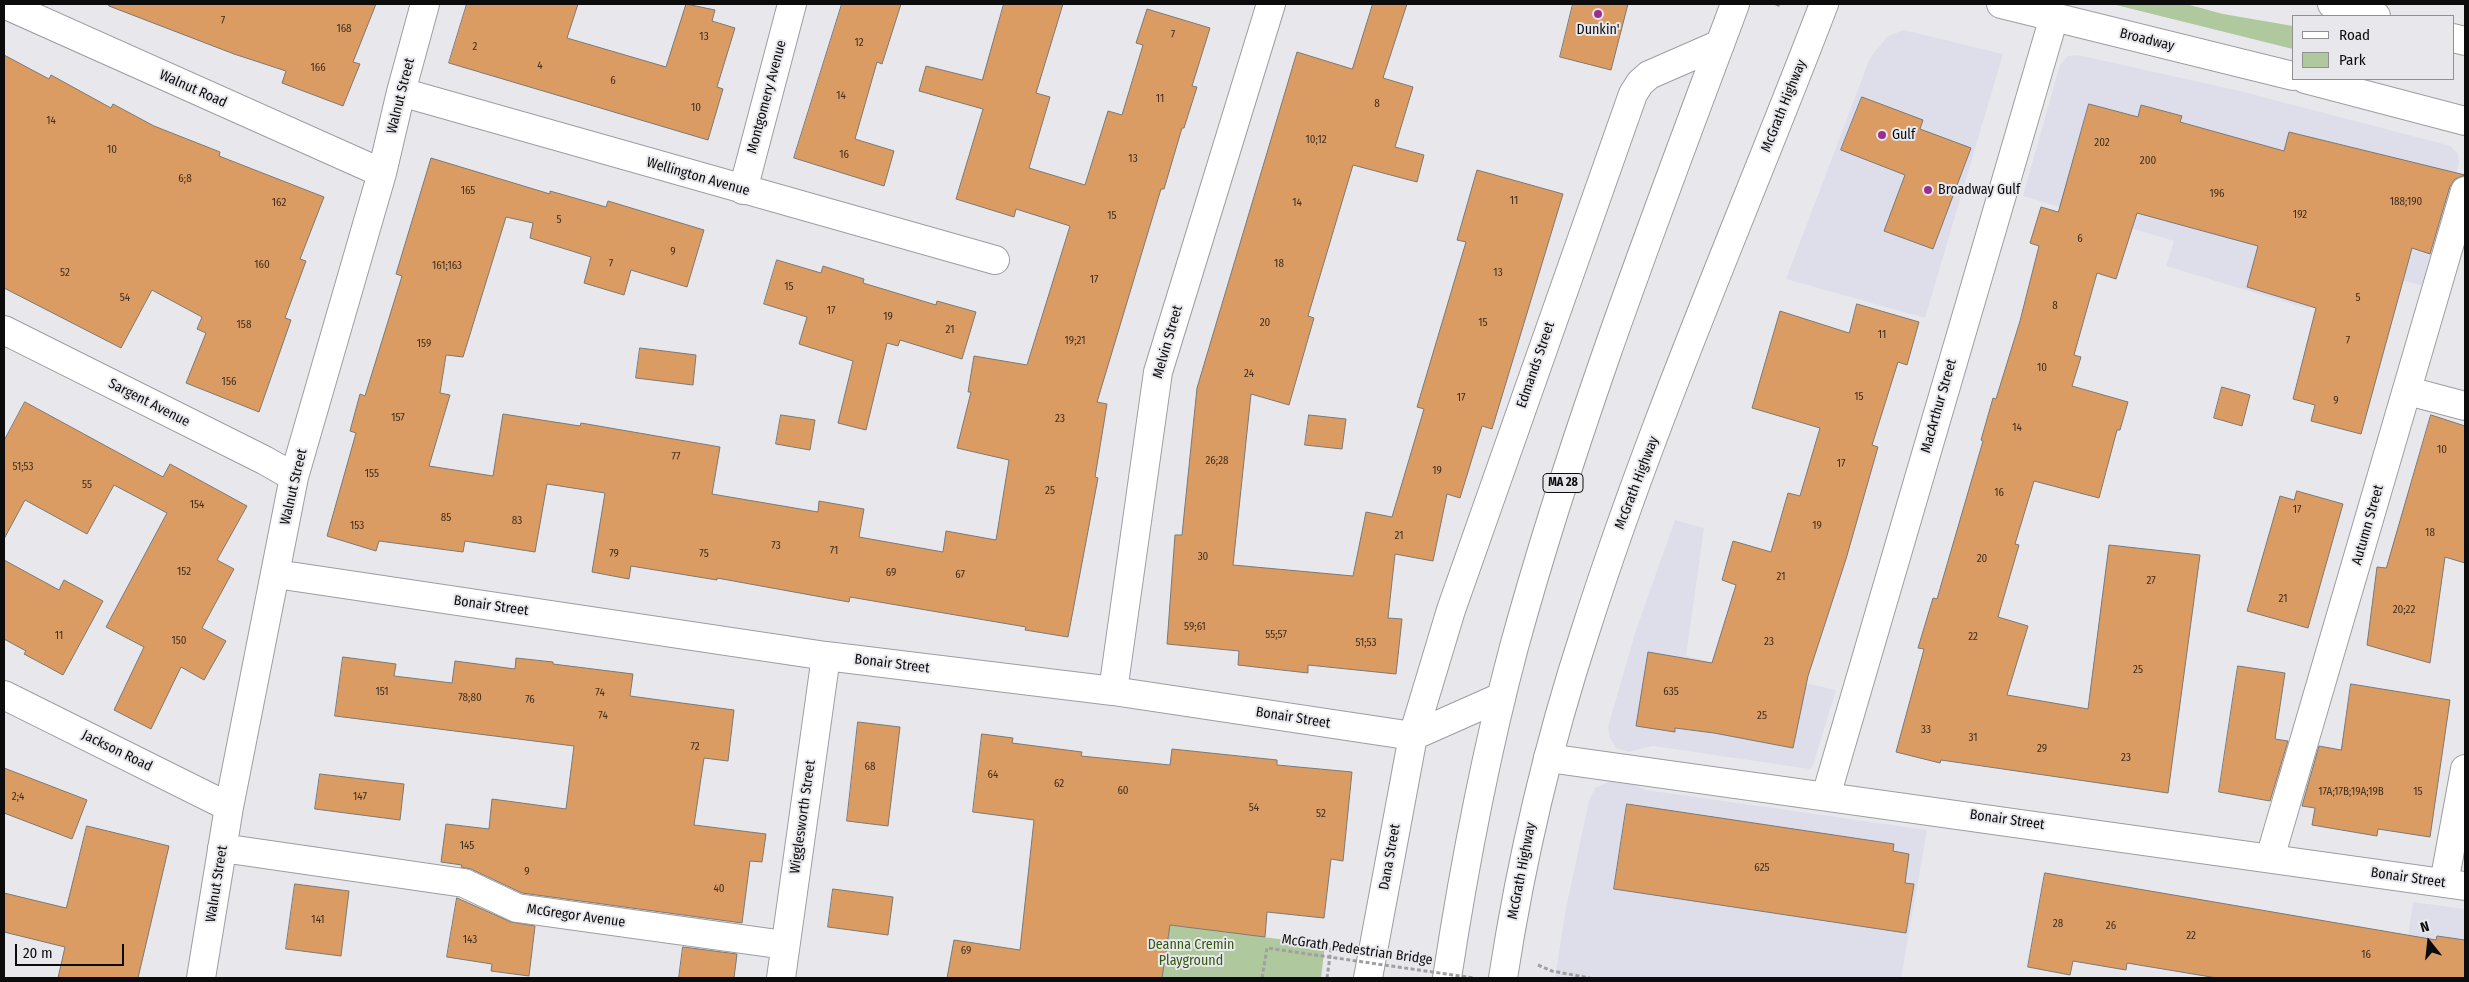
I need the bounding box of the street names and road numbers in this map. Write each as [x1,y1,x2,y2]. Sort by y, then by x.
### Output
street label: Broadway [2118,25,2176,55]
street label: Montgomery Avenue [744,38,790,156]
street label: Walnut Street [383,56,419,136]
street label: McGrath Highway [1758,57,1810,155]
street label: Walnut Road [157,67,229,111]
street label: Wellington Avenue [644,154,752,200]
street label: Melvin Street [1150,304,1186,380]
street label: Edmands Street [1513,320,1559,410]
street label: MacArthur Street [1918,357,1960,455]
street label: Sargent Avenue [106,375,192,431]
street label: McGrath Highway [1612,434,1662,532]
street label: Walnut Street [277,447,311,527]
road number: MA 28 [1543,473,1583,492]
street label: Autumn Street [2349,483,2387,567]
street label: Bonair Street [453,592,529,620]
street label: Bonair Street [854,651,930,677]
street label: Bonair Street [1254,704,1332,732]
street label: Jackson Road [79,727,155,775]
street label: Wigglesworth Street [787,759,819,875]
street label: Bonair Street [1969,806,2045,834]
street label: McGrath Highway [1504,821,1540,921]
street label: Dana Street [1376,823,1404,891]
street label: Walnut Street [203,844,231,924]
street label: Bonair Street [2370,864,2446,892]
street label: McGregor Avenue [526,901,626,931]
street label: McGrath Pedestrian Bridge [1281,931,1433,969]

